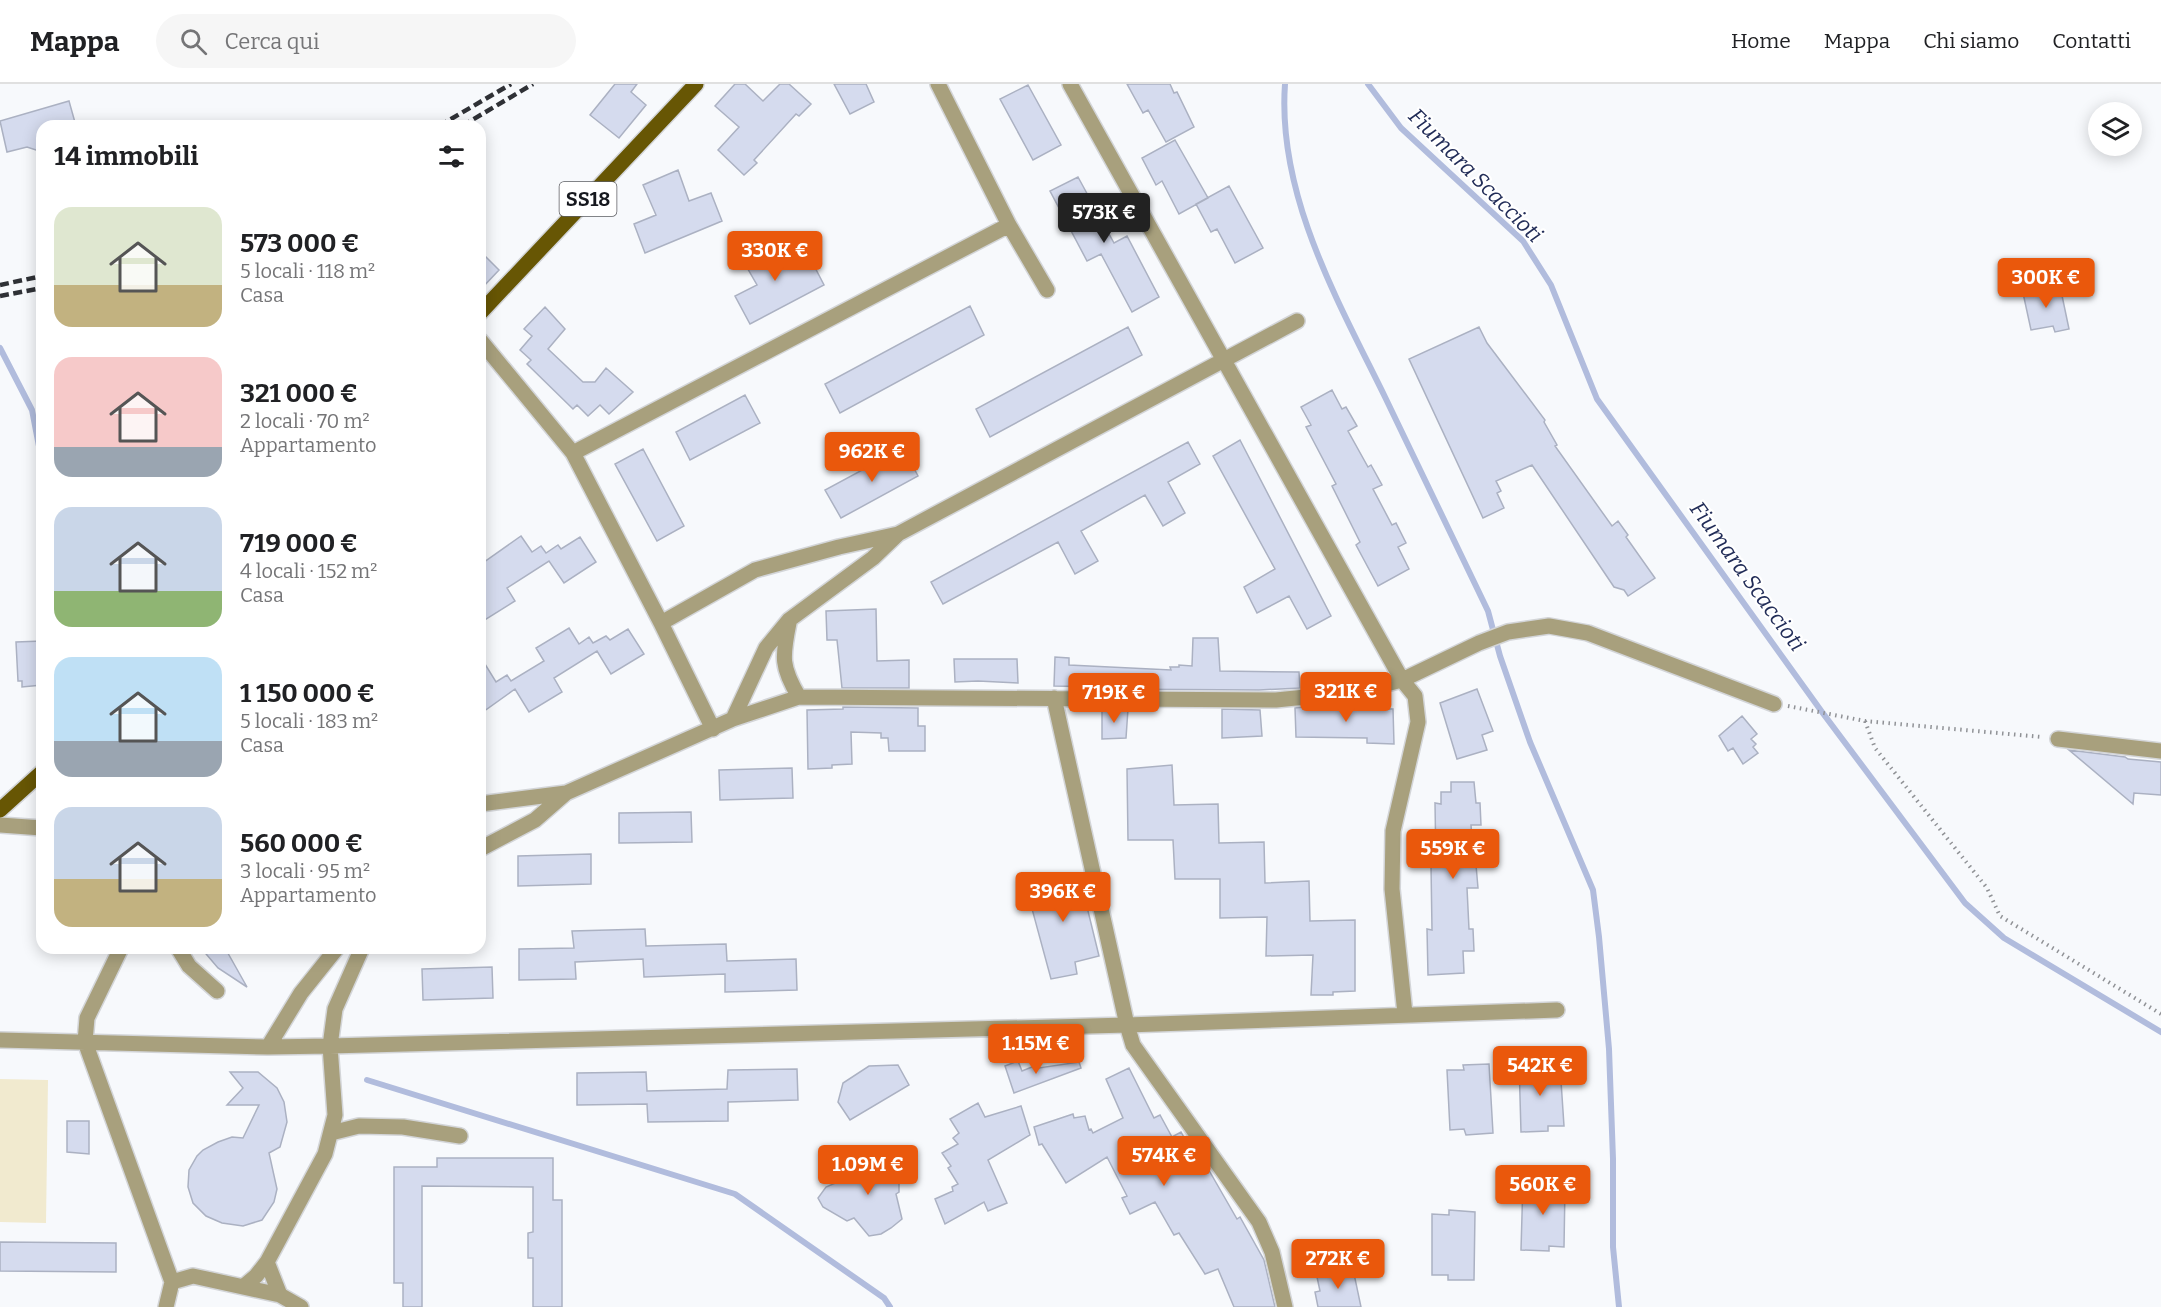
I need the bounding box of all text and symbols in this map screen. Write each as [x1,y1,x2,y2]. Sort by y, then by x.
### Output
search box [156,14,576,68]
text: Mappa [30,25,120,58]
icon: search [177,25,210,58]
text: Cerca qui [225,28,320,55]
text: Home [1731,28,1791,54]
text: Mappa [1824,28,1890,54]
text: Chi siamo [1923,28,2019,54]
text: Contatti [2052,28,2131,54]
map controls [2088,102,2142,156]
button: layers [2088,102,2142,156]
water label: Fiumara Scaccioti [1403,103,1548,248]
icon: filters [435,140,468,173]
text: 14 immobili [54,141,199,172]
road number: SS18 [560,182,616,216]
pin: 573K € [1055,193,1153,244]
text: 573K € [1072,200,1136,224]
text: 573 000 € [240,228,359,259]
icon: home [102,231,174,303]
pin: 330K € [726,231,824,282]
text: 330K € [741,238,809,262]
pin: 300K € [1997,258,2095,309]
text: 5 locali · 118 m² [240,259,375,283]
text: 300K € [2012,265,2080,289]
text: Casa [240,283,284,307]
text: 321 000 € [240,378,358,409]
icon: home [102,381,174,453]
text: 2 locali · 70 m² [240,409,370,433]
pin: 962K € [823,432,921,483]
text: Appartamento [240,433,377,457]
text: 962K € [839,439,905,463]
water label: Fiumara Scaccioti [1684,496,1811,656]
text: 719 000 € [240,528,358,559]
icon: home [102,531,174,603]
text: 4 locali · 152 m² [240,559,377,583]
text: Casa [240,583,284,607]
pin: 321K € [1297,672,1395,723]
pin: 719K € [1065,673,1163,724]
text: 1 150 000 € [240,678,375,709]
text: 321K € [1314,679,1378,703]
text: 719K € [1082,680,1146,704]
icon: home [102,681,174,753]
text: 5 locali · 183 m² [240,709,378,733]
text: Casa [240,733,284,757]
text: 560 000 € [240,828,363,859]
pin: 559K € [1404,829,1502,880]
icon: home [102,831,174,903]
text: 559K € [1420,836,1486,860]
text: 3 locali · 95 m² [240,859,370,883]
pin: 396K € [1014,872,1112,923]
text: 396K € [1029,879,1097,903]
text: Appartamento [240,883,377,907]
pin: 1.15M € [981,1024,1091,1075]
text: 1.15M € [1002,1031,1070,1055]
pin: 542K € [1491,1046,1589,1097]
text: 542K € [1507,1053,1573,1077]
pin: 574K € [1115,1136,1213,1187]
text: 574K € [1131,1143,1197,1167]
pin: 1.09M € [813,1145,923,1196]
text: 1.09M € [832,1152,904,1176]
pin: 560K € [1494,1165,1592,1216]
text: 560K € [1509,1172,1577,1196]
pin: 272K € [1289,1239,1387,1290]
text: 272K € [1306,1246,1370,1270]

